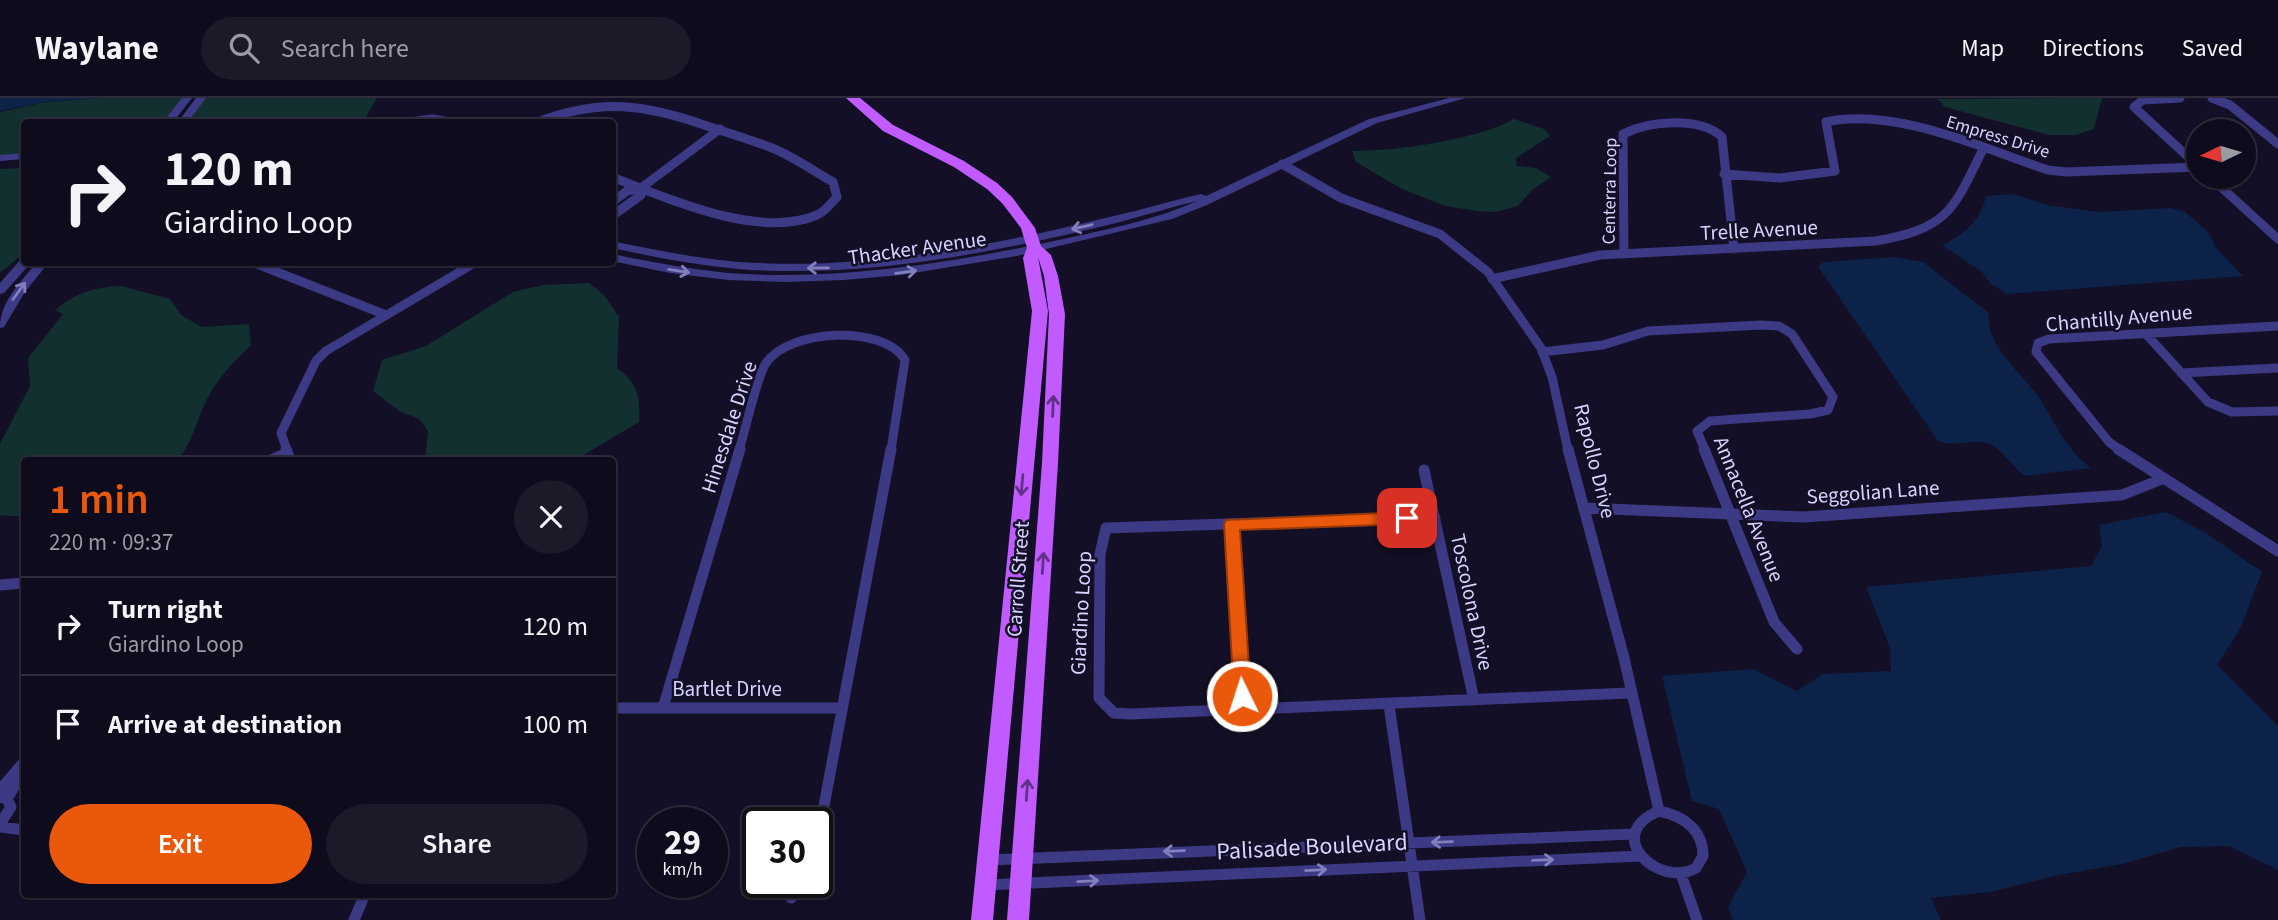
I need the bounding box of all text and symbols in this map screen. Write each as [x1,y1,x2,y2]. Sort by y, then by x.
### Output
search box [201,17,691,80]
text: Waylane [35,25,159,72]
icon: search [225,29,263,67]
text: Search here [281,30,409,67]
text: Map [1961,31,2004,66]
text: Directions [2042,31,2144,66]
text: Saved [2182,31,2243,66]
street label: Empress Drive [1943,109,2053,165]
north arrow [2186,119,2256,189]
map controls [2186,119,2256,189]
text: 120 m [164,135,293,205]
street label: Centerra Loop [1597,137,1623,245]
icon: right [49,147,140,238]
text: Giardino Loop [164,200,353,246]
street label: Trelle Avenue [1699,212,1819,248]
one-way arrow [1071,220,1094,234]
street label: Thacker Avenue [846,223,988,273]
one-way arrow [807,261,830,274]
one-way arrow [667,265,690,278]
one-way arrow [894,266,917,279]
one-way arrow [12,282,26,301]
street label: Chantilly Avenue [2044,297,2194,339]
street label: Hinesdale Drive [694,357,764,497]
one-way arrow [1046,395,1059,418]
street label: Rapollo Drive [1566,400,1624,522]
street label: Annacella Avenue [1706,432,1792,586]
text: 1 min [49,470,149,530]
street label: Seggolian Lane [1806,472,1940,512]
one-way arrow [1015,473,1028,496]
button: close [514,480,588,554]
pin [1377,488,1437,548]
icon: arrive [1388,499,1426,537]
street label: Carroll Street [999,520,1037,638]
text: 220 m · 09:37 [49,526,173,559]
street label: Toscolona Drive [1443,531,1501,673]
street label: Giardino Loop [1063,550,1099,676]
one-way arrow [1037,553,1050,575]
text: Turn right [108,591,223,628]
icon: right [49,607,87,645]
text: 120 m [522,608,588,645]
text: Giardino Loop [108,628,244,661]
position arrow [1205,659,1279,733]
street label: Bartlet Drive [672,674,782,704]
icon: arrive [49,705,87,743]
text: Arrive at destination [108,706,342,743]
text: 100 m [522,706,588,743]
one-way arrow [1021,779,1034,802]
button: Exit [49,804,312,884]
button: Share [326,804,588,884]
speed limit sign: 30 [742,807,833,898]
text: 29 [664,818,701,868]
street label: Palisade Boulevard [1216,825,1408,869]
one-way arrow [1431,835,1454,849]
one-way arrow [1162,845,1185,858]
one-way arrow [1531,854,1554,867]
text: km/h [663,857,702,882]
one-way arrow [1304,863,1327,876]
one-way arrow [1077,875,1100,888]

